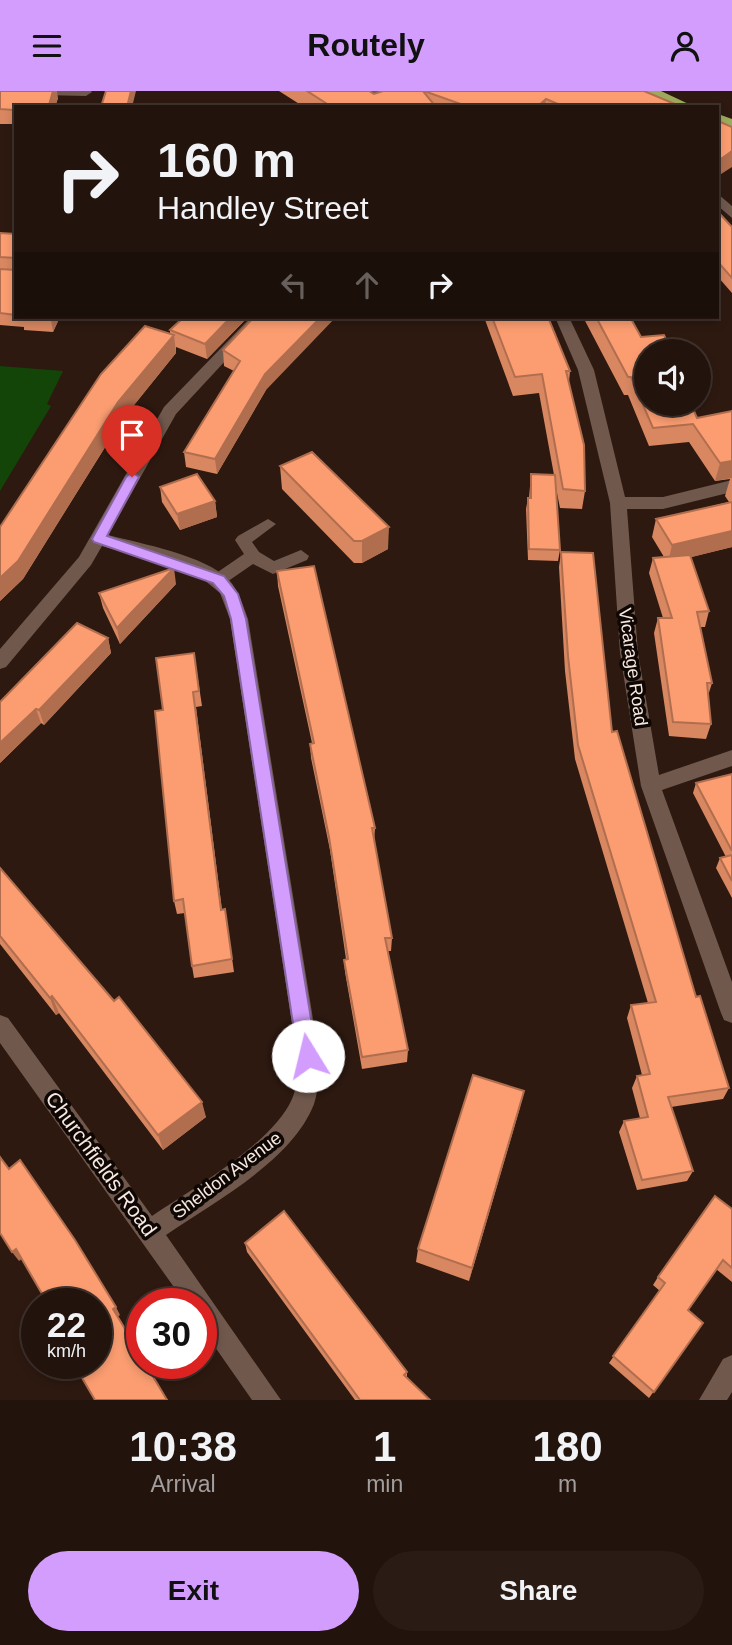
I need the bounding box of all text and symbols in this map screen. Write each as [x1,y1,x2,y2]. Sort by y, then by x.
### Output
icon: menu [28,27,66,65]
text: Routely [307,27,425,63]
icon: person [666,27,704,65]
icon: right [42,133,133,224]
text: 160 m [157,133,296,187]
text: Handley Street [157,190,369,226]
icon: left [275,266,313,304]
icon: ahead [348,266,386,304]
icon: right [421,266,459,304]
map controls [634,339,711,416]
button: sound [634,339,711,416]
pin [102,405,162,477]
icon: arrive [113,416,151,454]
street label: Vicarage Road [615,607,651,727]
position arrow [271,1019,345,1093]
street label: Churchfields Road [41,1087,161,1240]
street label: Sheldon Avenue [169,1128,285,1222]
speed limit sign: 30 [126,1288,217,1379]
text: 22 [47,1305,86,1344]
text: km/h [47,1341,86,1361]
text: 10:38 [129,1423,237,1470]
text: 1 [373,1423,396,1470]
text: 180 [533,1423,603,1470]
text: Arrival [150,1471,216,1497]
text: min [366,1471,403,1497]
text: m [558,1471,577,1497]
button: Exit [28,1551,359,1631]
button: Share [373,1551,704,1631]

